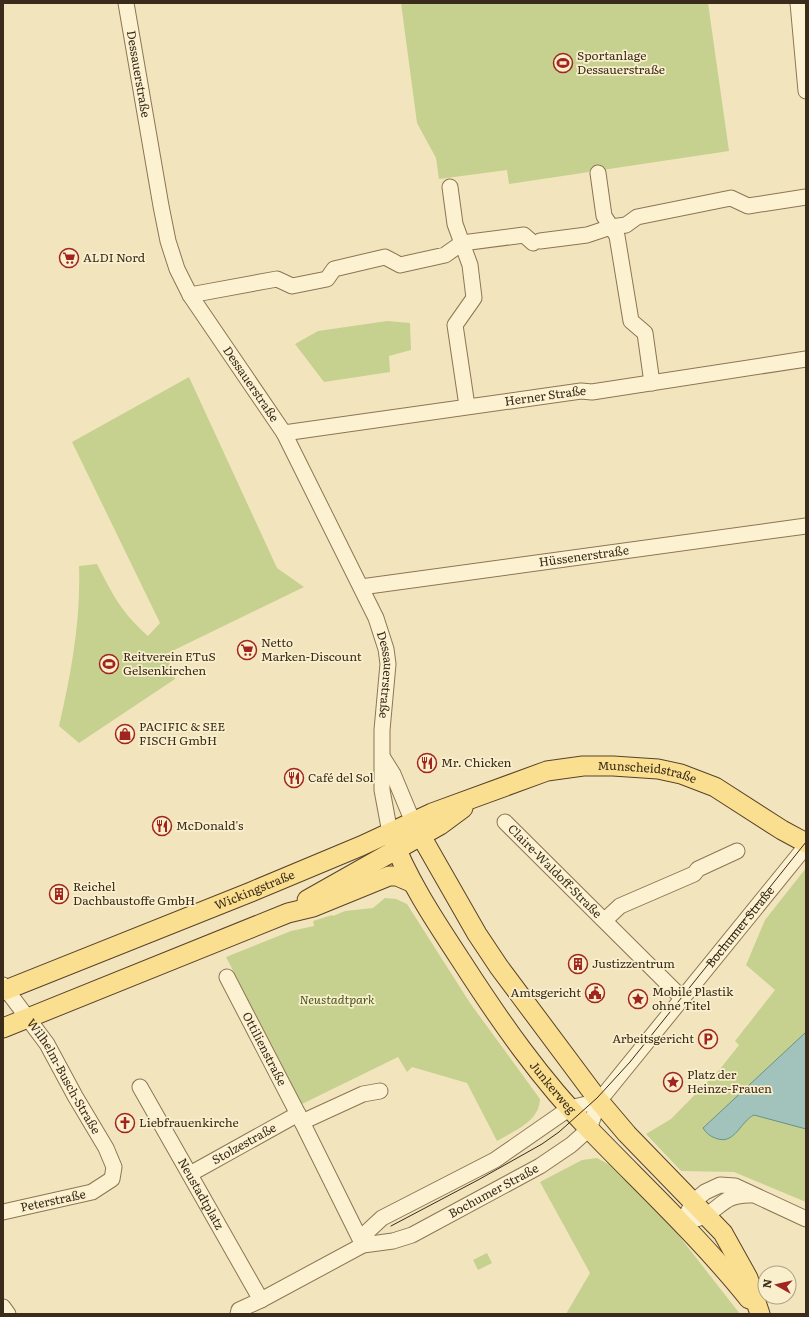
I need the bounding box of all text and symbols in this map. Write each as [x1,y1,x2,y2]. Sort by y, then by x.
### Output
street label: Dessauerstraße [123,29,156,119]
place label: Sportanlage Dessauerstraße [577,46,665,78]
sports icon: Sportanlage Dessauerstraße [552,52,574,74]
supermarket icon: ALDI Nord [58,247,80,269]
place label: ALDI Nord [83,248,146,266]
street label: Dessauerstraße [219,342,284,425]
street label: Herner Straße [503,381,587,410]
street label: Hüssenerstraße [538,540,630,571]
street label: Dessauerstraße [373,628,398,719]
place label: Netto Marken-Discount [261,633,362,665]
supermarket icon: Netto Marken-Discount [236,639,258,661]
place label: Reitverein ETuS Gelsenkirchen [123,647,216,679]
sports icon: Reitverein ETuS Gelsenkirchen [98,653,120,675]
place label: PACIFIC & SEE FISCH GmbH [139,717,225,749]
shop icon: PACIFIC & SEE FISCH GmbH [114,723,136,745]
restaurant icon: Mr. Chicken [416,752,438,774]
place label: Mr. Chicken [441,753,512,771]
street label: Munscheidstraße [598,756,700,787]
restaurant icon: Café del Sol [283,767,305,789]
place label: Café del Sol [308,768,374,786]
restaurant icon: McDonald's [151,815,173,837]
place label: McDonald's [176,816,244,834]
street label: Claire-Waldoff-Straße [504,820,607,922]
street label: Wickingstraße [212,865,297,914]
place label: Reichel Dachbaustoffe GmbH [73,877,195,909]
street label: Bochumer Straße [701,882,778,971]
building icon: Reichel Dachbaustoffe GmbH [48,883,70,905]
building icon: Justizzentrum [567,953,589,975]
place label: Justizzentrum [592,954,675,972]
public building icon: Amtsgericht [584,982,606,1004]
place label: Mobile Plastik ohne Titel [652,982,734,1014]
place label: Amtsgericht [511,983,581,1001]
place icon: Mobile Plastik ohne Titel [627,988,649,1010]
park label: Neustadtpark [299,990,375,1008]
street label: Ottilienstraße [238,1008,292,1089]
street label: Wilhelm-Busch-Straße [23,1014,106,1137]
parking icon: Arbeitsgericht [697,1028,719,1050]
place label: Arbeitsgericht [612,1029,694,1047]
street label: Junkerweg [526,1057,581,1118]
place label: Platz der Heinze-Frauen [687,1065,772,1097]
place icon: Platz der Heinze-Frauen [662,1071,684,1093]
church icon: Liebfrauenkirche [114,1112,136,1134]
place label: Liebfrauenkirche [139,1113,239,1131]
street label: Stolzestraße [208,1118,279,1168]
street label: Neustadtplatz [174,1154,229,1233]
street label: Bochumer Straße [445,1158,541,1222]
street label: Peterstraße [19,1184,87,1216]
north arrow [757,1265,797,1305]
text: N [758,1278,775,1289]

